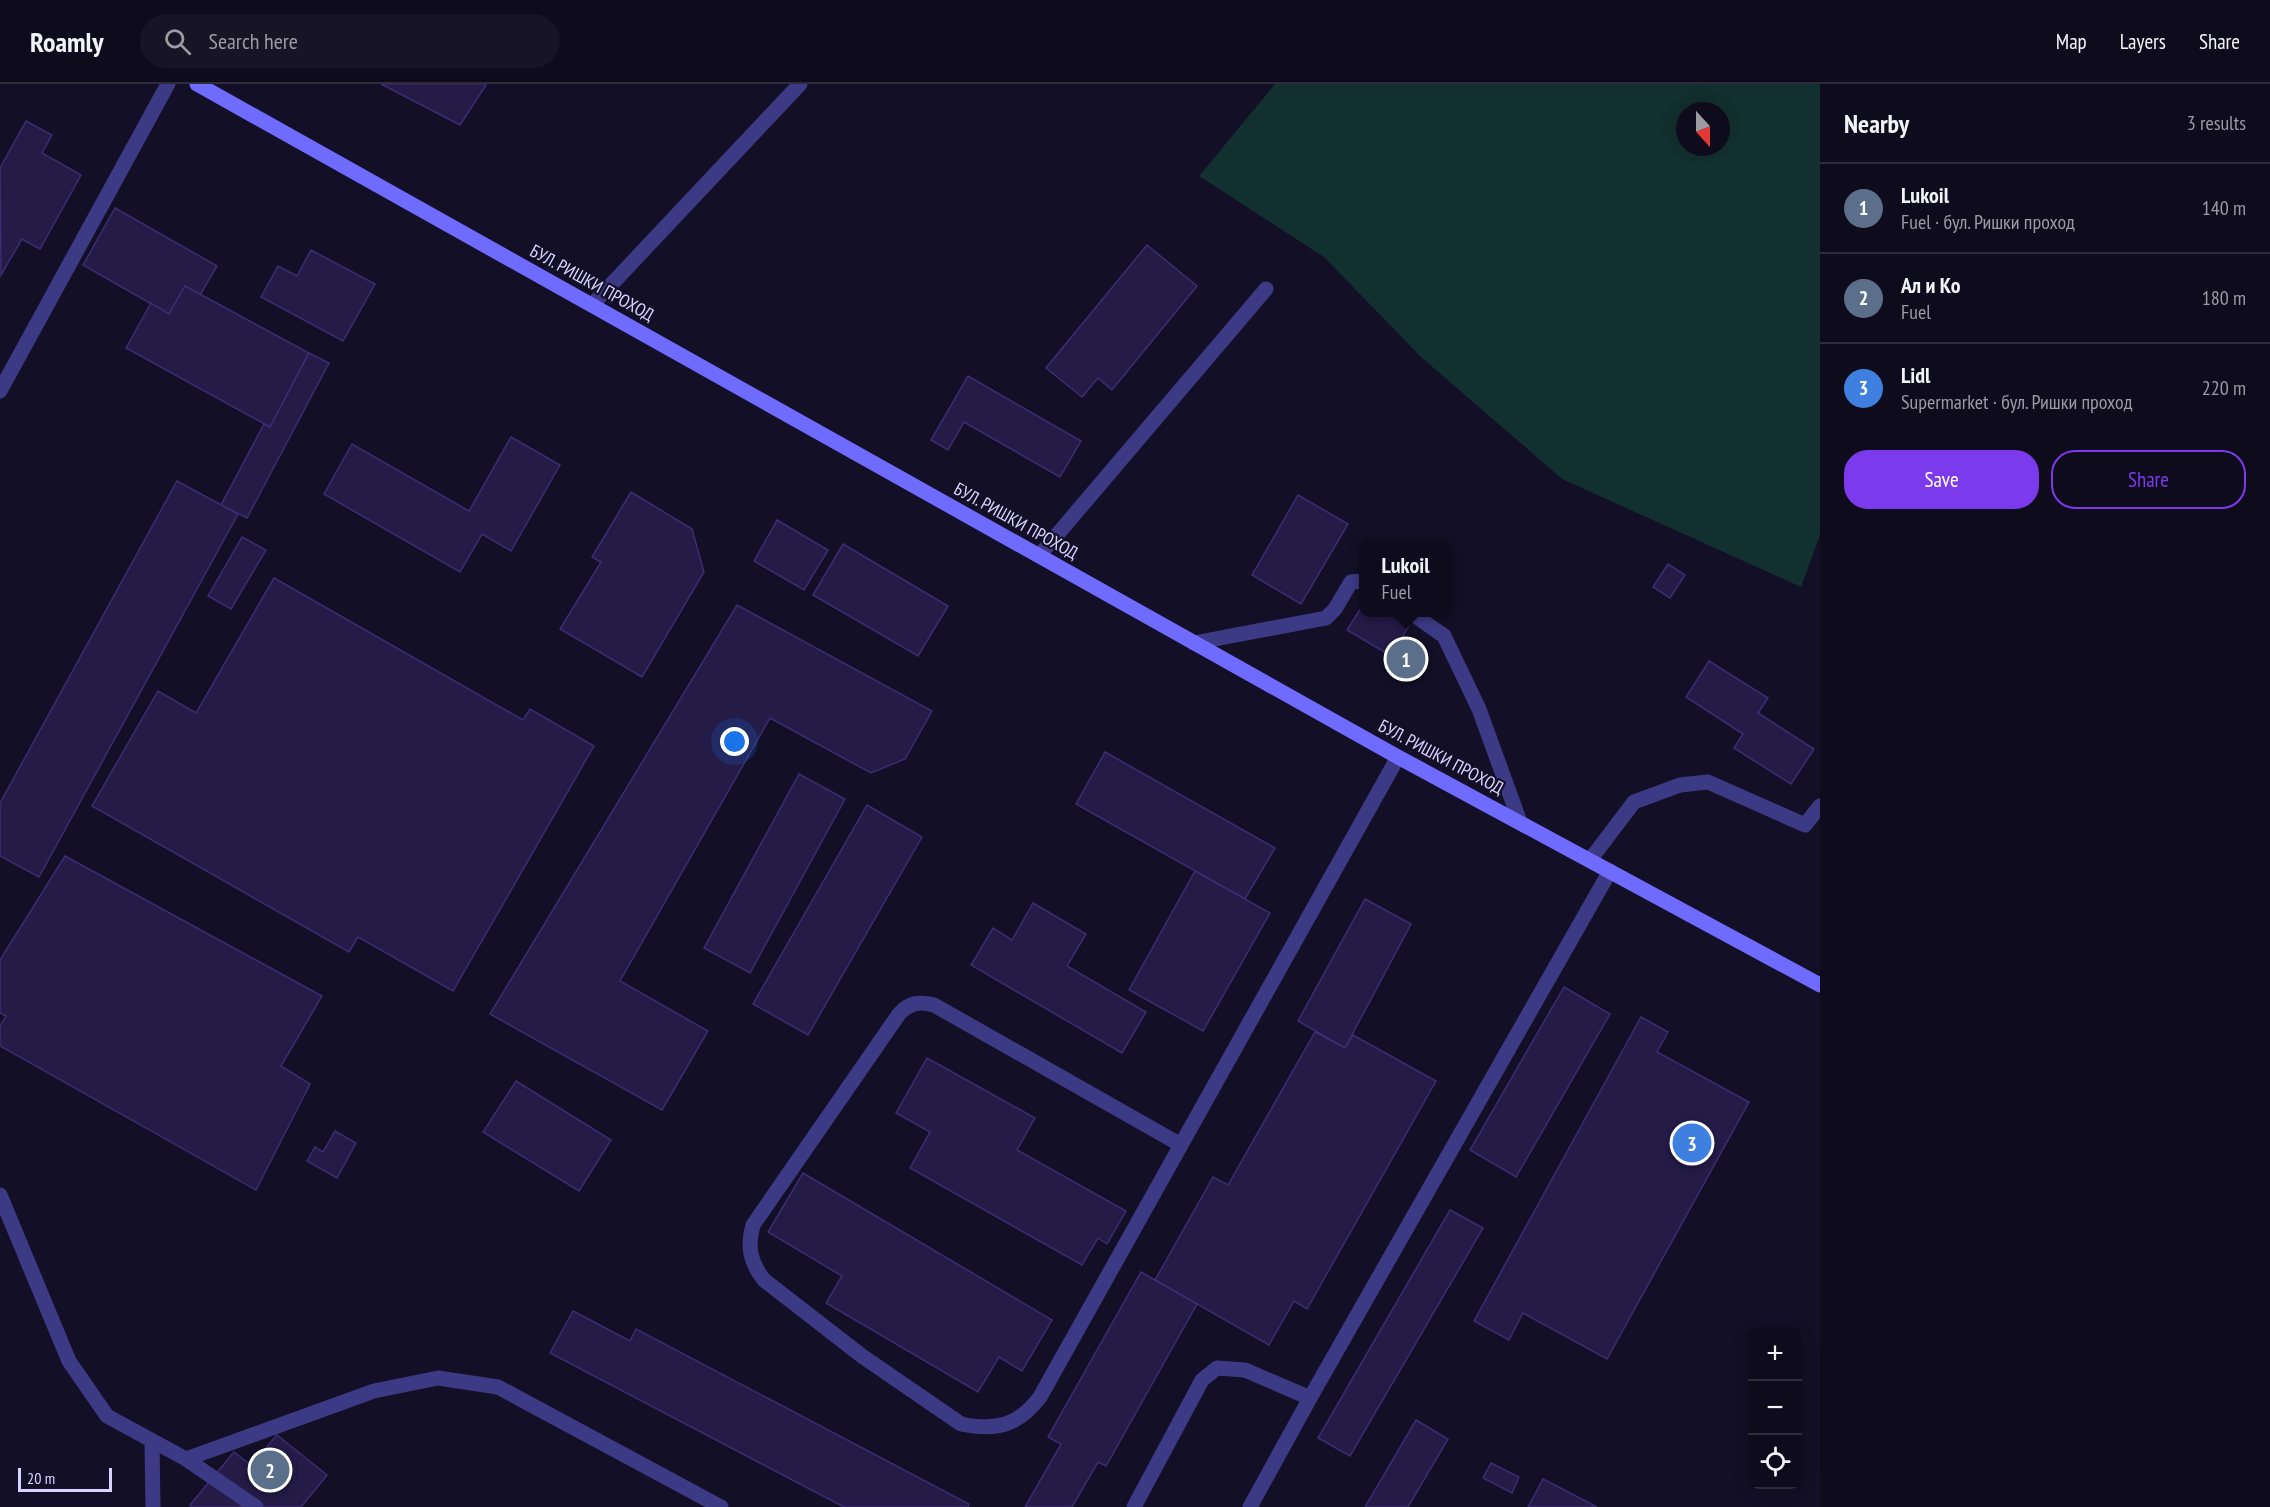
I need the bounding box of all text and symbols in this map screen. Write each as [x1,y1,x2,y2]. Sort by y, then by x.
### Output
search box [140,14,560,68]
text: Roamly [30,23,104,60]
icon: search [161,25,194,58]
text: Search here [209,27,298,55]
text: Map [2056,28,2087,55]
text: Layers [2120,28,2166,55]
text: Share [2199,28,2240,55]
north arrow [1676,102,1730,156]
text: Nearby [1844,107,1909,140]
text: 3 results [2187,110,2246,136]
text: Lukoil [1901,181,1949,209]
text: 1 [1859,195,1868,221]
text: 140 m [2202,195,2246,221]
text: Fuel · бул. Ришки проход [1901,209,2075,235]
street label: БУЛ. РИШКИ ПРОХОД [526,239,659,326]
text: Ал и Ко [1901,271,1961,299]
text: 2 [1859,285,1868,311]
text: 180 m [2202,285,2246,311]
text: Fuel [1901,299,1931,325]
text: Lidl [1901,361,1930,389]
text: 3 [1859,375,1868,401]
text: 220 m [2202,375,2246,401]
text: Supermarket · бул. Ришки проход [1901,389,2132,415]
button: Save [1844,450,2039,509]
button: Share [2051,450,2246,509]
street label: БУЛ. РИШКИ ПРОХОД [950,477,1083,564]
popup [1359,539,1452,617]
text: Lukoil [1381,551,1430,579]
text: Fuel [1381,579,1411,605]
pin: 1 [1386,636,1426,682]
street label: БУЛ. РИШКИ ПРОХОД [1375,714,1508,799]
your location [720,727,749,756]
pin: 3 [1672,1120,1712,1166]
map controls [1748,1327,1802,1489]
button: + [1748,1327,1802,1381]
button: − [1748,1381,1802,1435]
button: locate [1748,1435,1802,1489]
pin: 2 [250,1448,290,1492]
scale bar [18,1465,112,1492]
text: 20 m [27,1468,55,1488]

